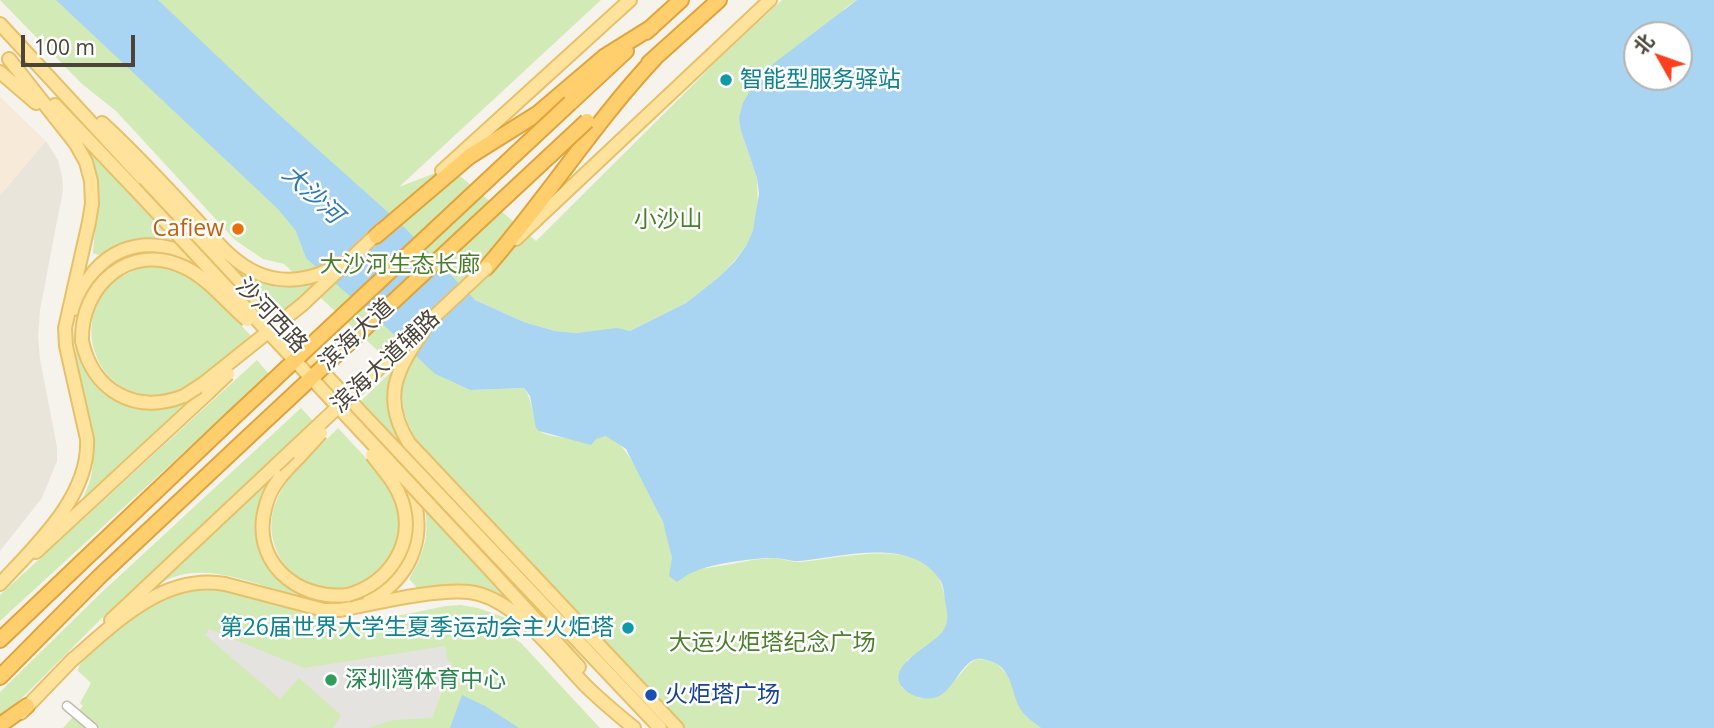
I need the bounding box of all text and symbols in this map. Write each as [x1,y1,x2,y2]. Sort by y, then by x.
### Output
scale bar [24,21,138,65]
north arrow [1623,21,1693,91]
text: 北 [1627,28,1660,59]
text: 100 m [34,33,95,61]
place label: 智能型服务驿站 [740,66,901,94]
marker: 智能型服务驿站 [718,72,734,88]
water label: 大沙河 [276,160,348,230]
park label: 小沙山 [634,206,702,234]
place label: Cafiew [152,215,224,243]
marker: Cafiew [230,221,246,237]
park label: 大沙河生态长廊 [320,251,480,279]
street label: 沙河西路 [230,273,312,359]
street label: 滨海大道 [314,294,400,376]
street label: 滨海大道辅路 [326,305,446,419]
place label: 第26届世界大学生夏季运动会主火炬塔 [220,614,614,642]
marker: 第26届世界大学生夏季运动会主火炬塔 [620,620,636,636]
park label: 大运火炬塔纪念广场 [669,629,875,657]
place label: 深圳湾体育中心 [345,666,506,694]
marker: 深圳湾体育中心 [323,672,339,688]
place label: 火炬塔广场 [665,681,780,709]
marker: 火炬塔广场 [643,687,659,703]

